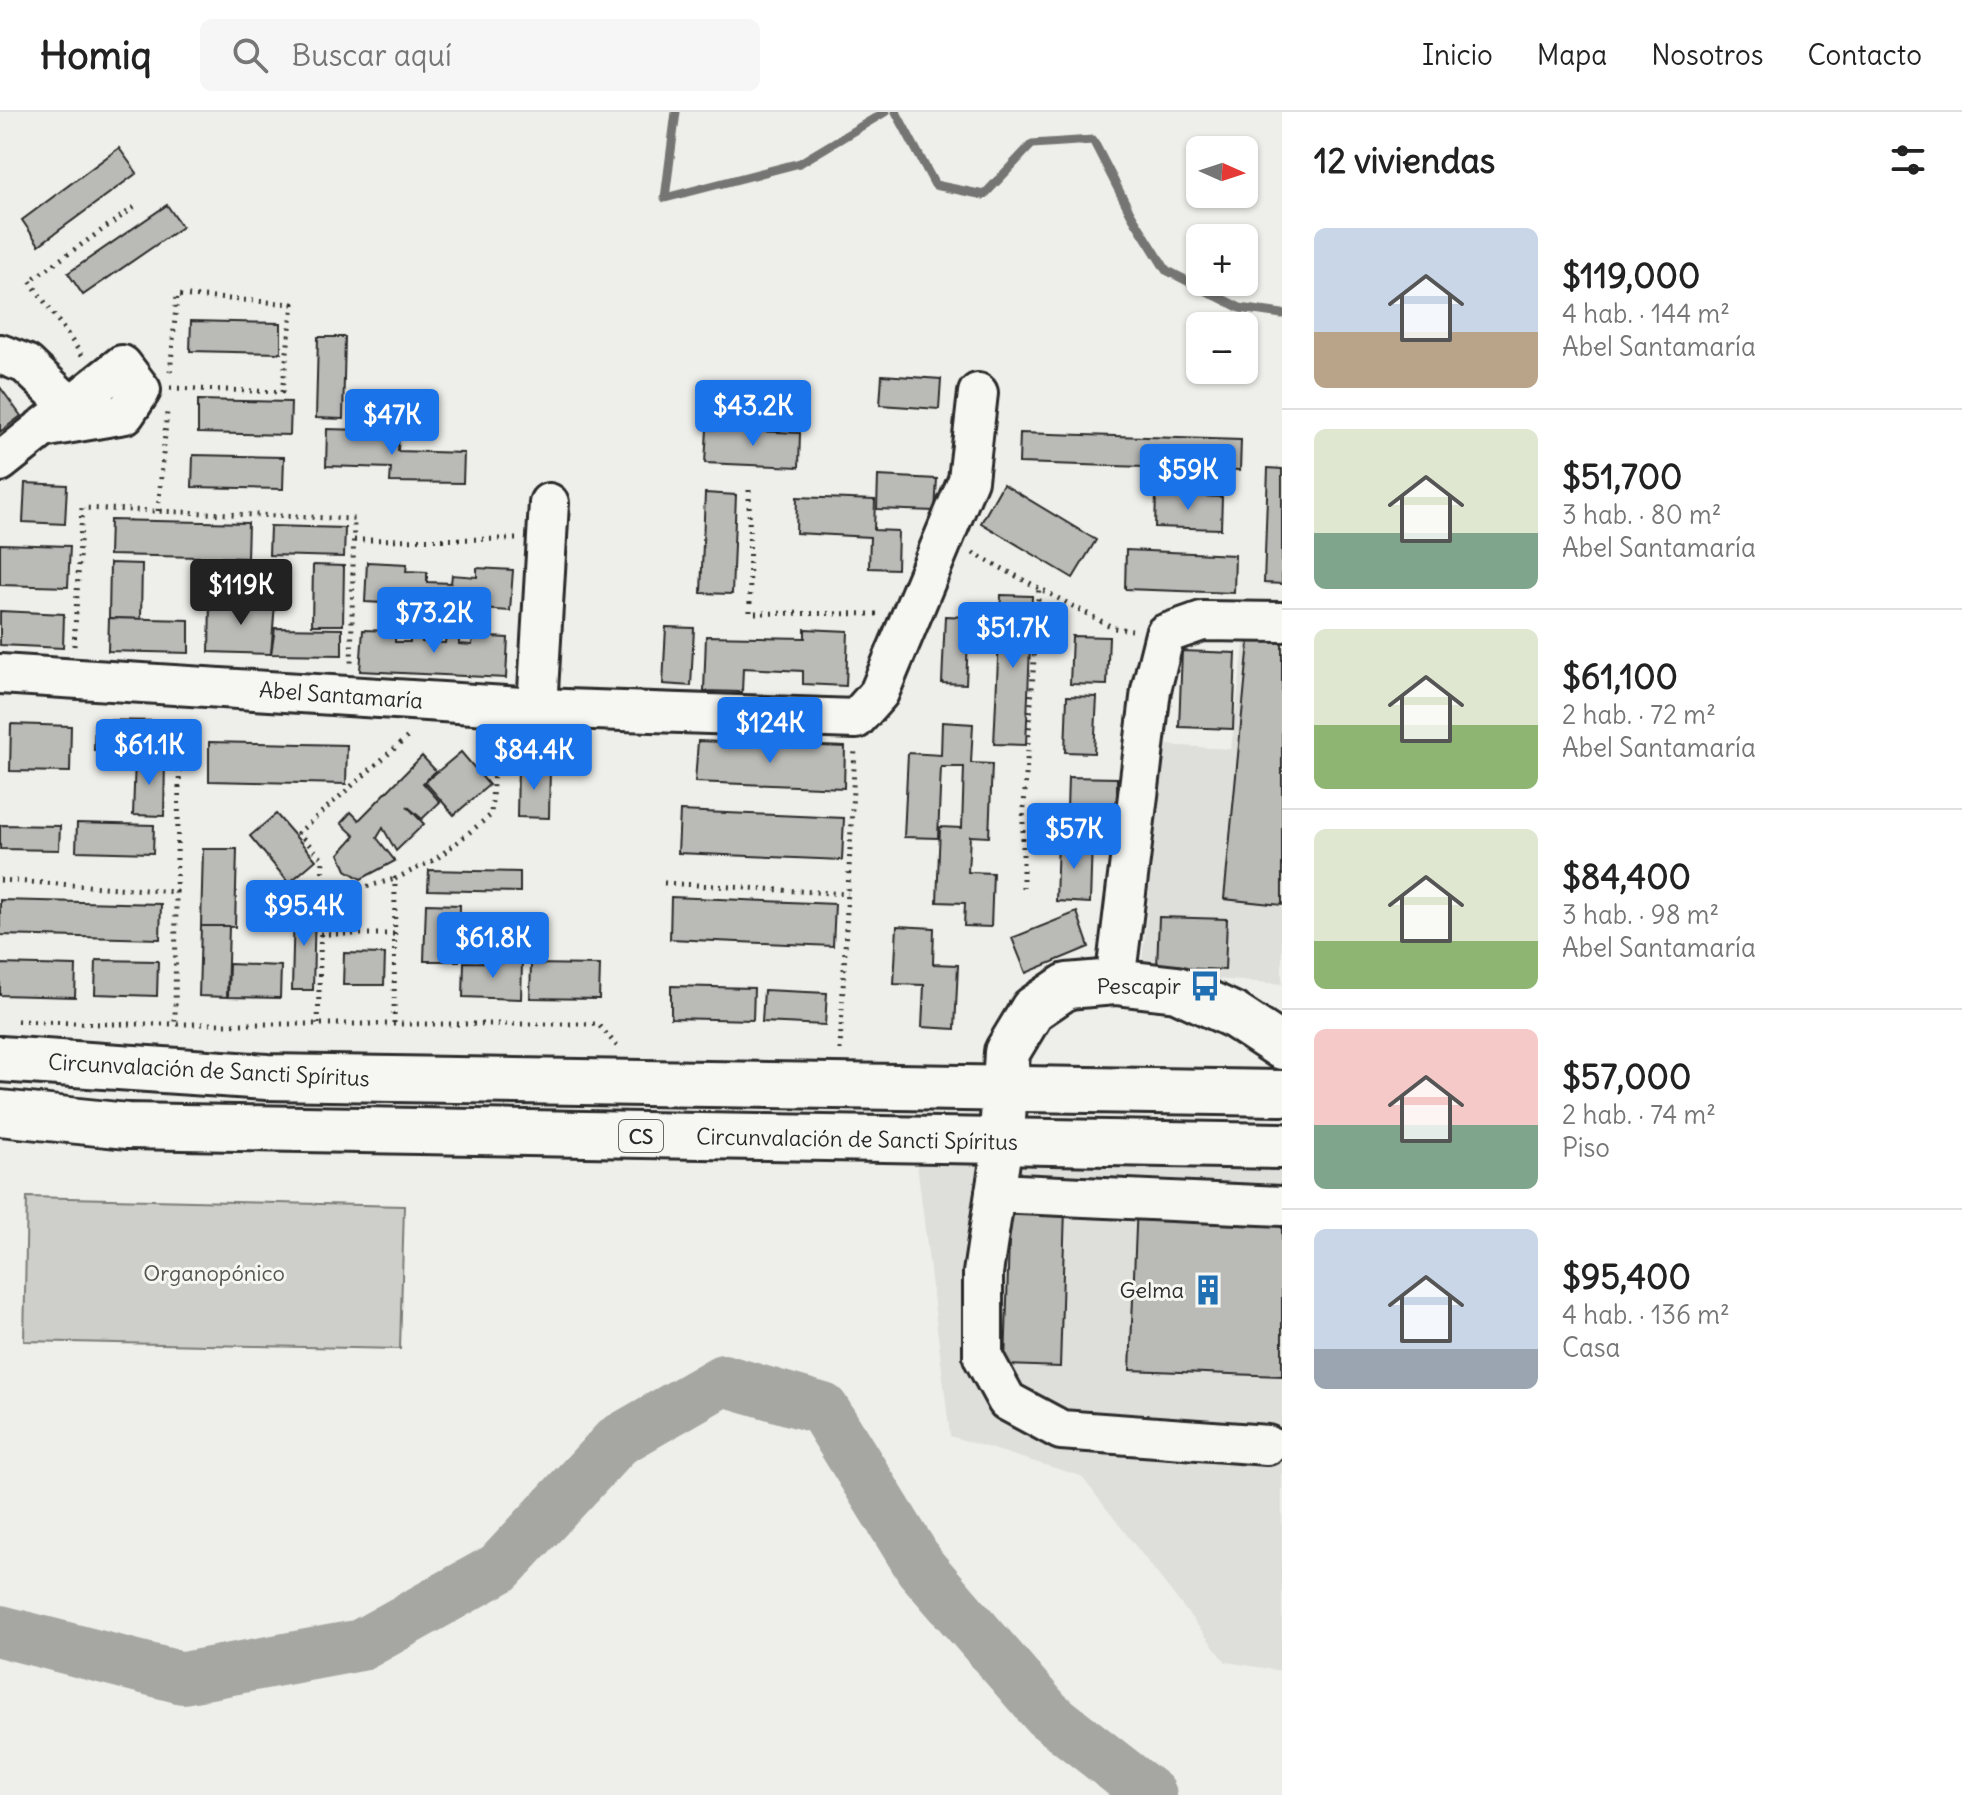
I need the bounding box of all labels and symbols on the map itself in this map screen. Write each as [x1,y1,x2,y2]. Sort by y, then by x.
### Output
north arrow [1186,136,1258,208]
pin: $43.2K [688,380,818,448]
pin: $47K [345,389,439,457]
pin: $59K [1141,444,1235,512]
pin: $119K [185,559,297,627]
pin: $73.2K [369,587,499,655]
pin: $51.7K [948,602,1078,670]
street label: Abel Santamaría [258,675,424,715]
pin: $124K [714,697,826,765]
pin: $61.1K [84,719,214,787]
pin: $84.4K [469,724,599,792]
pin: $57K [1027,803,1121,871]
pin: $95.4K [239,880,369,948]
pin: $61.8K [428,912,558,980]
bus stop icon: Pescapir [1188,969,1222,1003]
place label: Pescapir [1097,972,1181,1000]
street label: Circunvalación de Sancti Spíritus [48,1048,370,1092]
road number: CS [619,1120,663,1152]
street label: Circunvalación de Sancti Spíritus [696,1122,1018,1156]
park label: Organopónico [143,1259,285,1287]
building icon: Gelma [1191,1273,1225,1307]
place label: Gelma [1119,1276,1184,1304]

